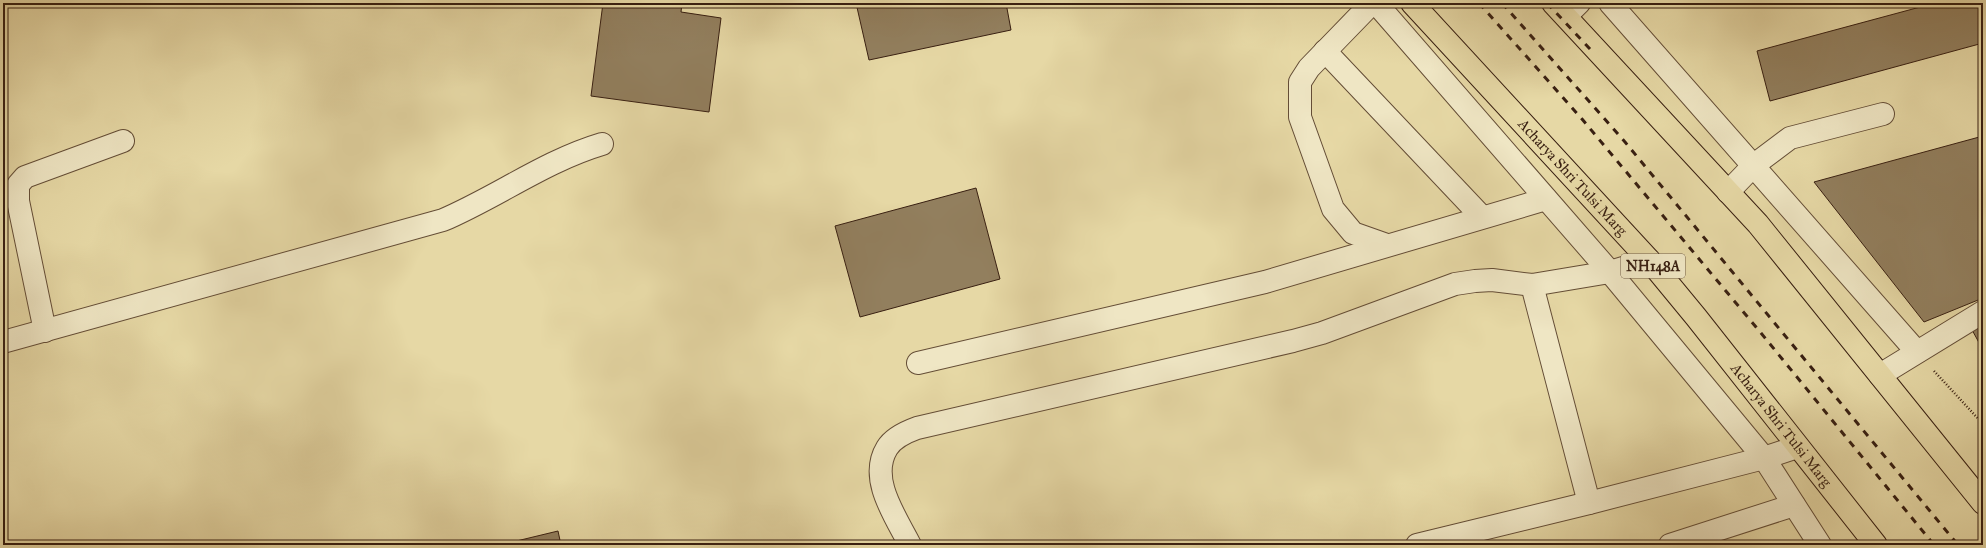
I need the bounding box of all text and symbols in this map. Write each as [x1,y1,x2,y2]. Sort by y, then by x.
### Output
street label: Acharya Shri Tulsi Marg [1514,114,1632,240]
road number: NH148A [1621,254,1685,278]
street label: Acharya Shri Tulsi Marg [1726,359,1836,491]

